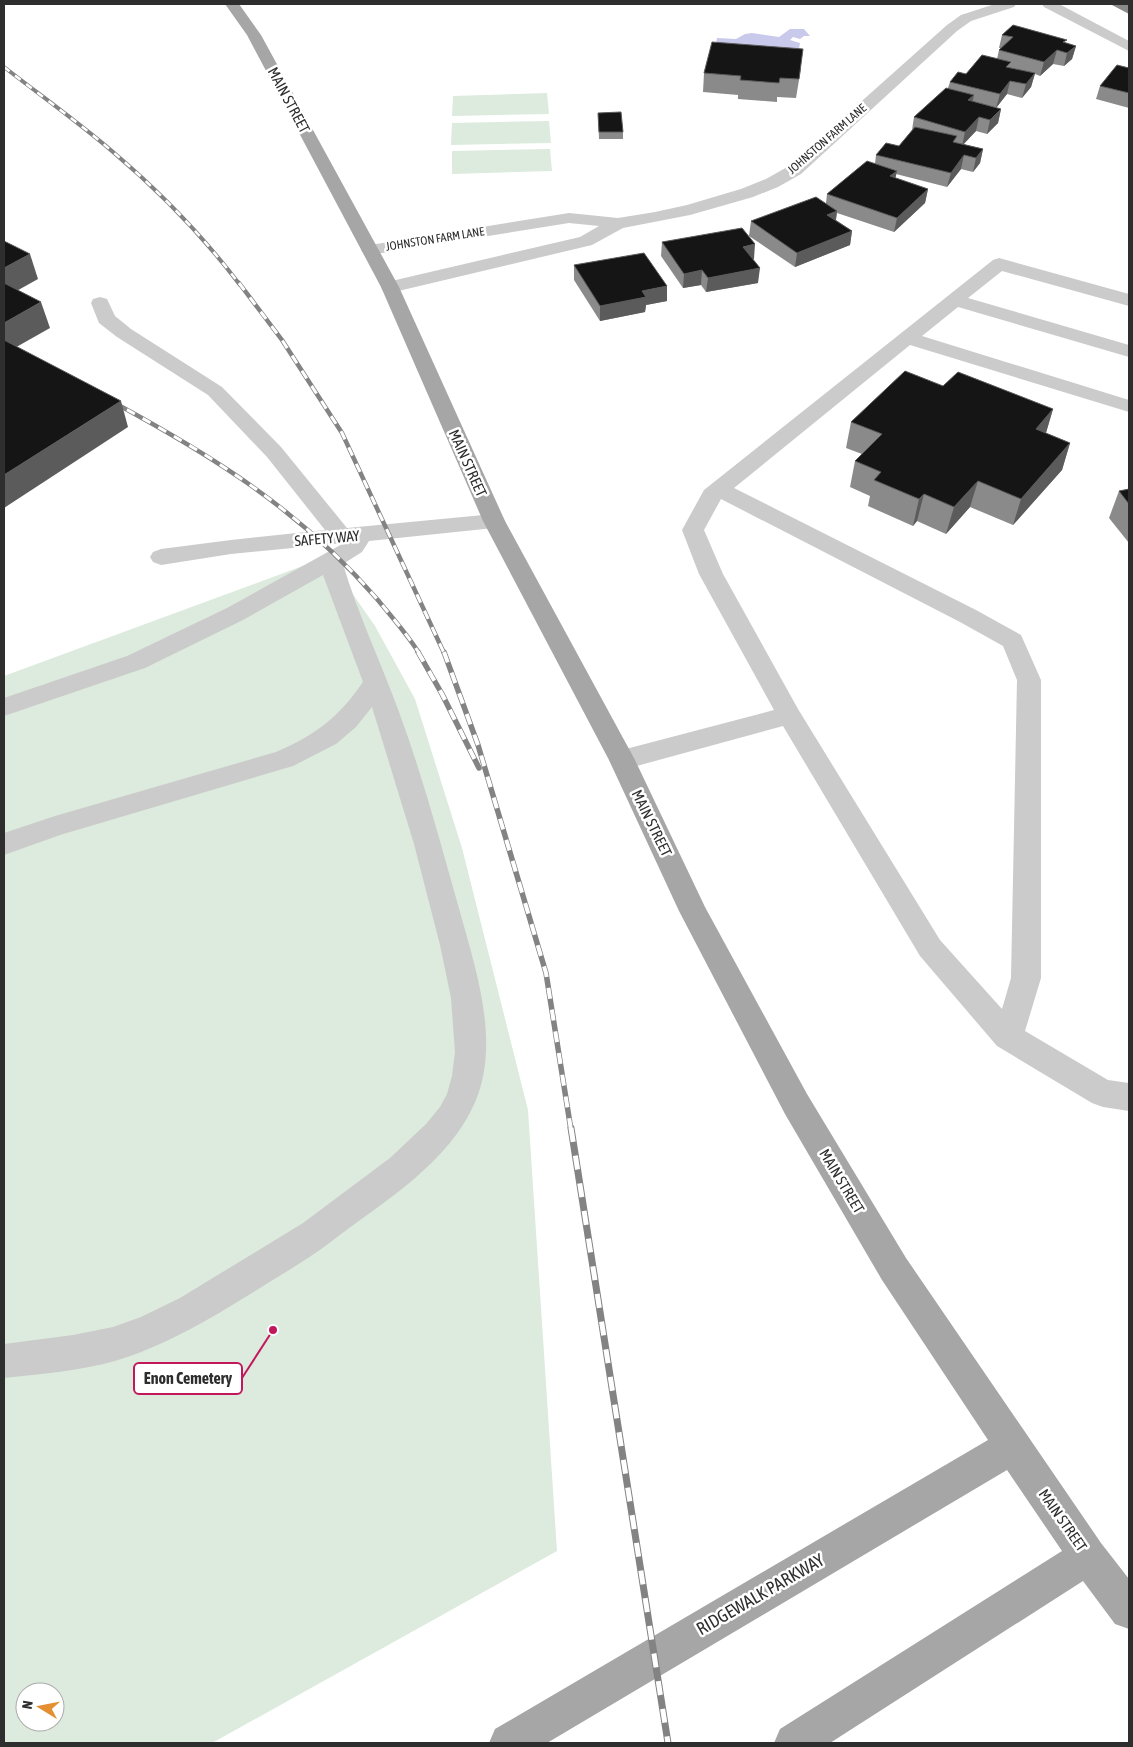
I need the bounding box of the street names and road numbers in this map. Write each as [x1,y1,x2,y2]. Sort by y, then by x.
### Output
street label: MAIN STREET [265,64,314,136]
street label: JOHNSTON FARM LANE [785,101,869,177]
street label: JOHNSTON FARM LANE [385,224,485,254]
street label: MAIN STREET [446,427,491,500]
street label: SAFETY WAY [294,527,361,549]
street label: MAIN STREET [629,787,676,859]
street label: MAIN STREET [816,1146,868,1217]
street label: MAIN STREET [1035,1486,1091,1555]
street label: RIDGEWALK PARKWAY [692,1549,828,1639]

